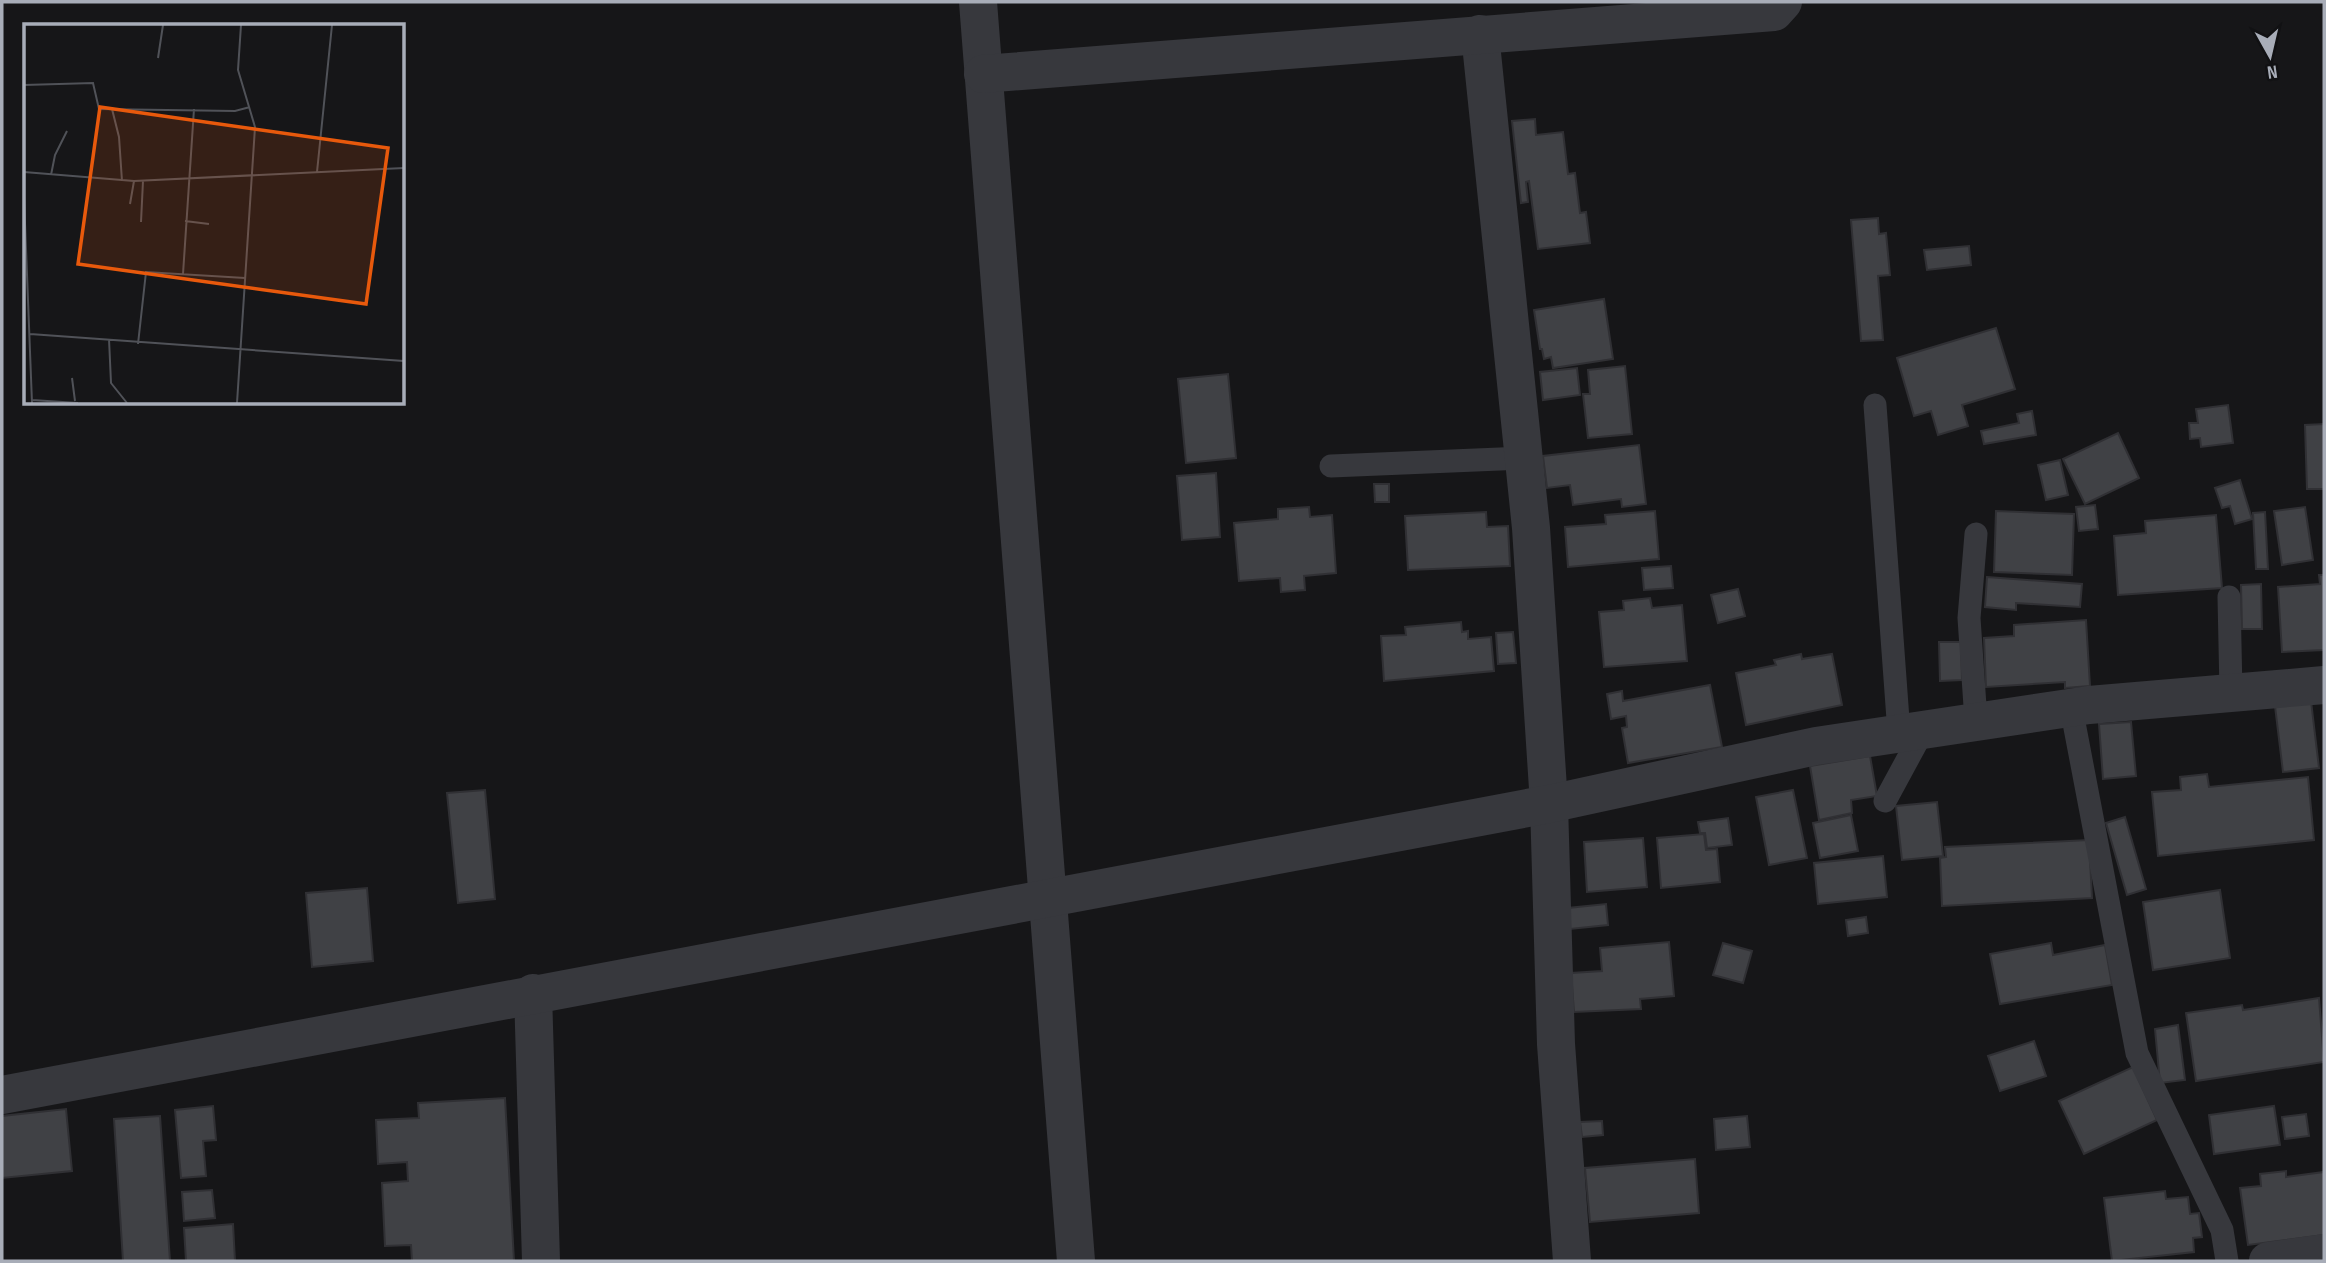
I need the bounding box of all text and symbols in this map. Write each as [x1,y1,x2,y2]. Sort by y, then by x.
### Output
north arrow [2235,21,2305,91]
inset map [24,24,404,404]
text: N [2266,59,2279,83]

